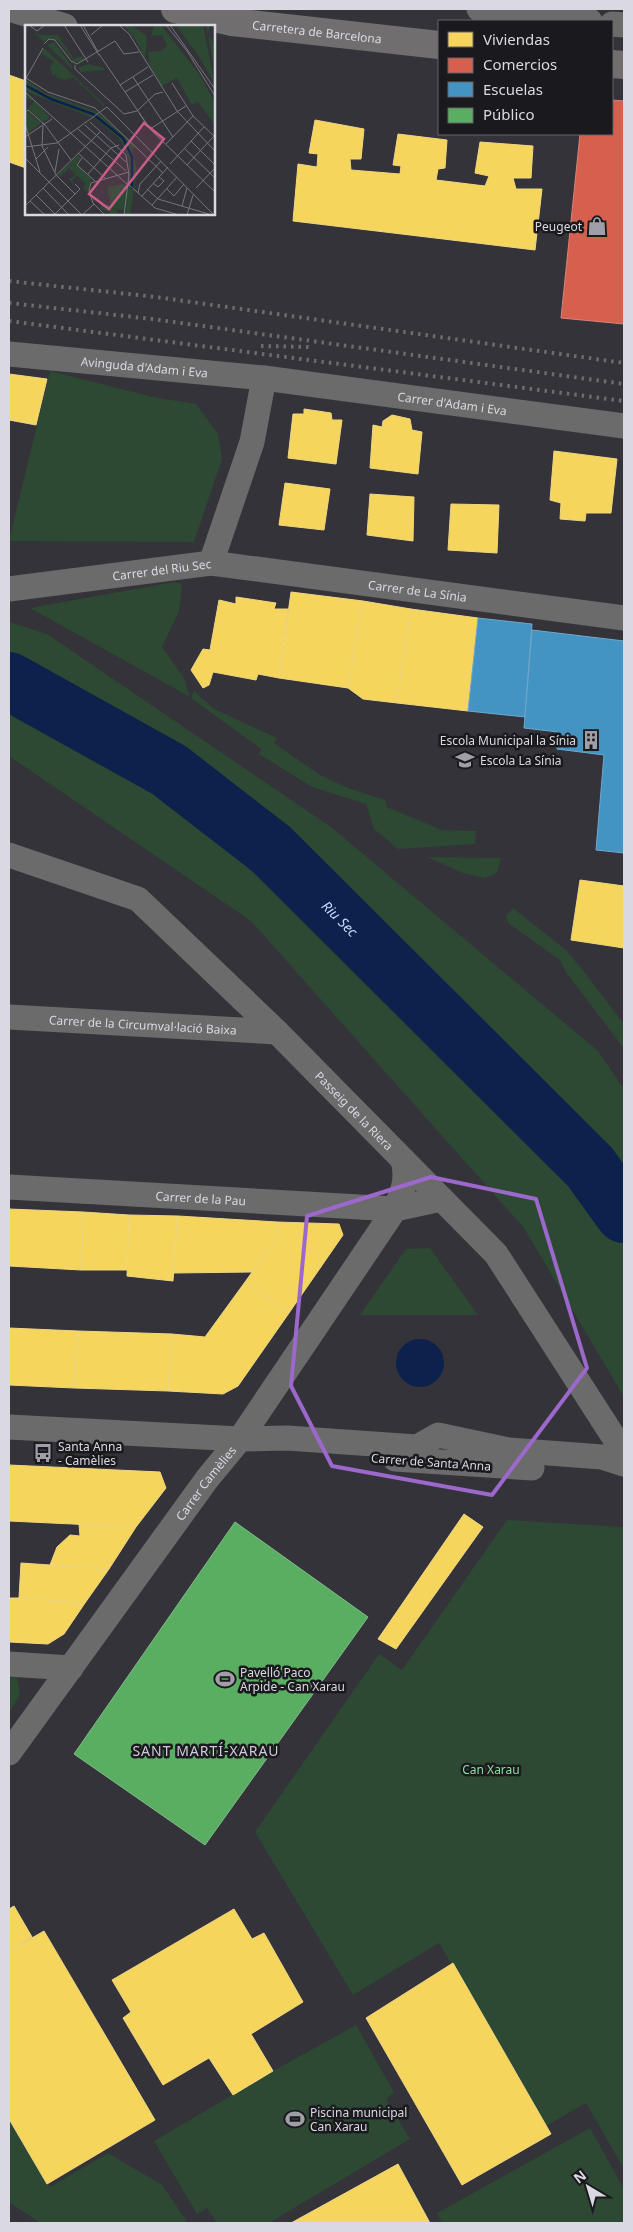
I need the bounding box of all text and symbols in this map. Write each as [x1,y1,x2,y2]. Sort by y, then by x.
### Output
street label: Carretera de Barcelona [251,16,383,47]
legend [438,20,613,135]
inset map [25,25,215,215]
text: Viviendas [483,29,550,49]
text: Comercios [483,54,557,74]
text: Escuelas [483,79,543,99]
text: Público [483,104,535,124]
shop icon: Peugeot [586,215,608,237]
place label: Peugeot [535,218,583,235]
street label: Avinguda d'Adam i Eva [80,352,209,381]
street label: Carrer d'Adam i Eva [397,387,508,419]
street label: Carrer del Riu Sec [111,555,212,584]
street label: Carrer de La Sínia [367,576,468,605]
building icon: Escola Municipal la Sínia [580,729,602,751]
place label: Escola Municipal la Sínia [440,732,576,749]
school or university icon: Escola La Sínia [454,749,476,771]
place label: Escola La Sínia [480,752,561,769]
water label: Riu Sec [318,896,363,941]
street label: Carrer de la Circumval·lació Baixa [48,1011,237,1038]
street label: Passeig de la Riera [312,1067,397,1154]
street label: Carrer de la Pau [155,1187,246,1209]
place label: Santa Anna - Camèlies [58,1438,122,1469]
bus stop icon: Santa Anna - Camèlies [32,1442,54,1464]
street label: Carrer Camèlies [171,1442,240,1524]
street label: Carrer de Santa Anna [370,1449,492,1475]
place label: Pavelló Paco Arpide - Can Xarau [240,1664,345,1695]
sports icon: Pavelló Paco Arpide - Can Xarau [214,1668,236,1690]
district label: SANT MARTÍ-XARAU [132,1741,280,1760]
park label: Can Xarau [462,1761,520,1778]
place label: Piscina municipal Can Xarau [310,2104,407,2135]
sports icon: Piscina municipal Can Xarau [284,2108,306,2130]
north arrow [563,2162,613,2212]
text: N [569,2165,590,2187]

